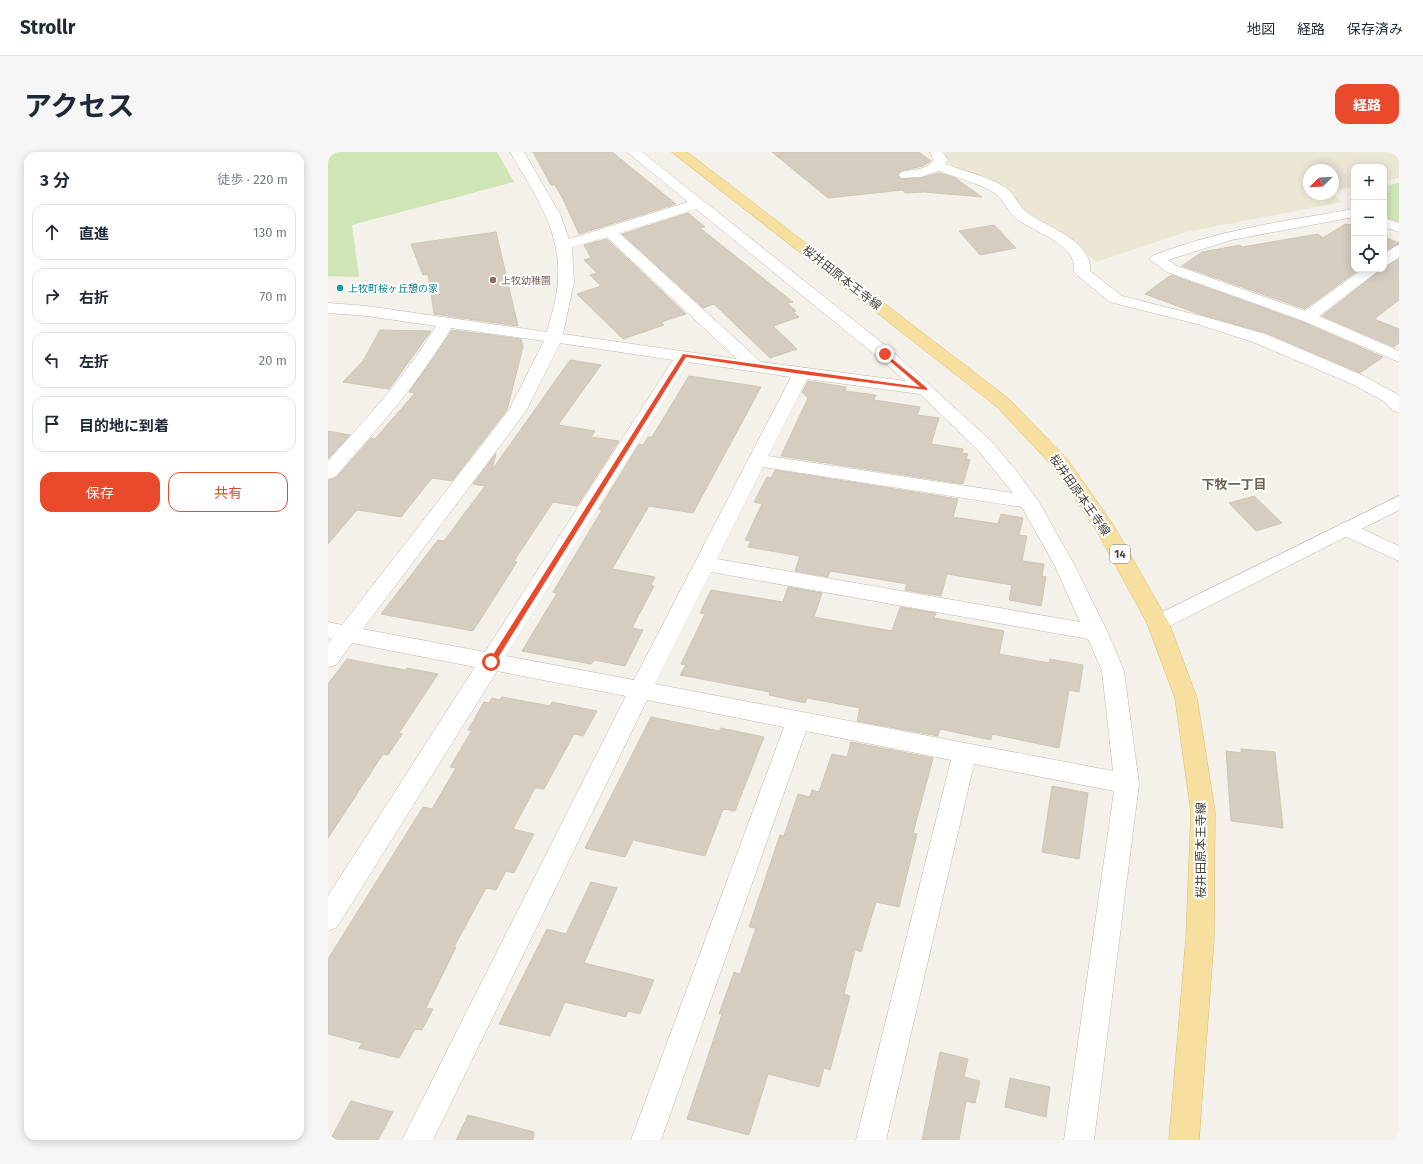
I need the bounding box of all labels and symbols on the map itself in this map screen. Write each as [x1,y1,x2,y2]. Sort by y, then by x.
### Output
north arrow [1303,164,1339,200]
street label: 桜井田原本王寺線 [800,243,884,313]
marker: 上牧幼稚園 [488,275,498,285]
place label: 上牧幼稚園 [501,275,551,287]
marker: 上牧町桜ヶ丘憩の家 [335,283,345,293]
place label: 上牧町桜ヶ丘憩の家 [348,283,438,295]
route end [876,345,894,363]
street label: 桜井田原本王寺線 [1047,452,1113,538]
district label: 下牧一丁目 [1201,477,1267,492]
road number: 14 [1110,545,1130,563]
route start [482,653,500,671]
street label: 桜井田原本王寺線 [1194,802,1208,898]

